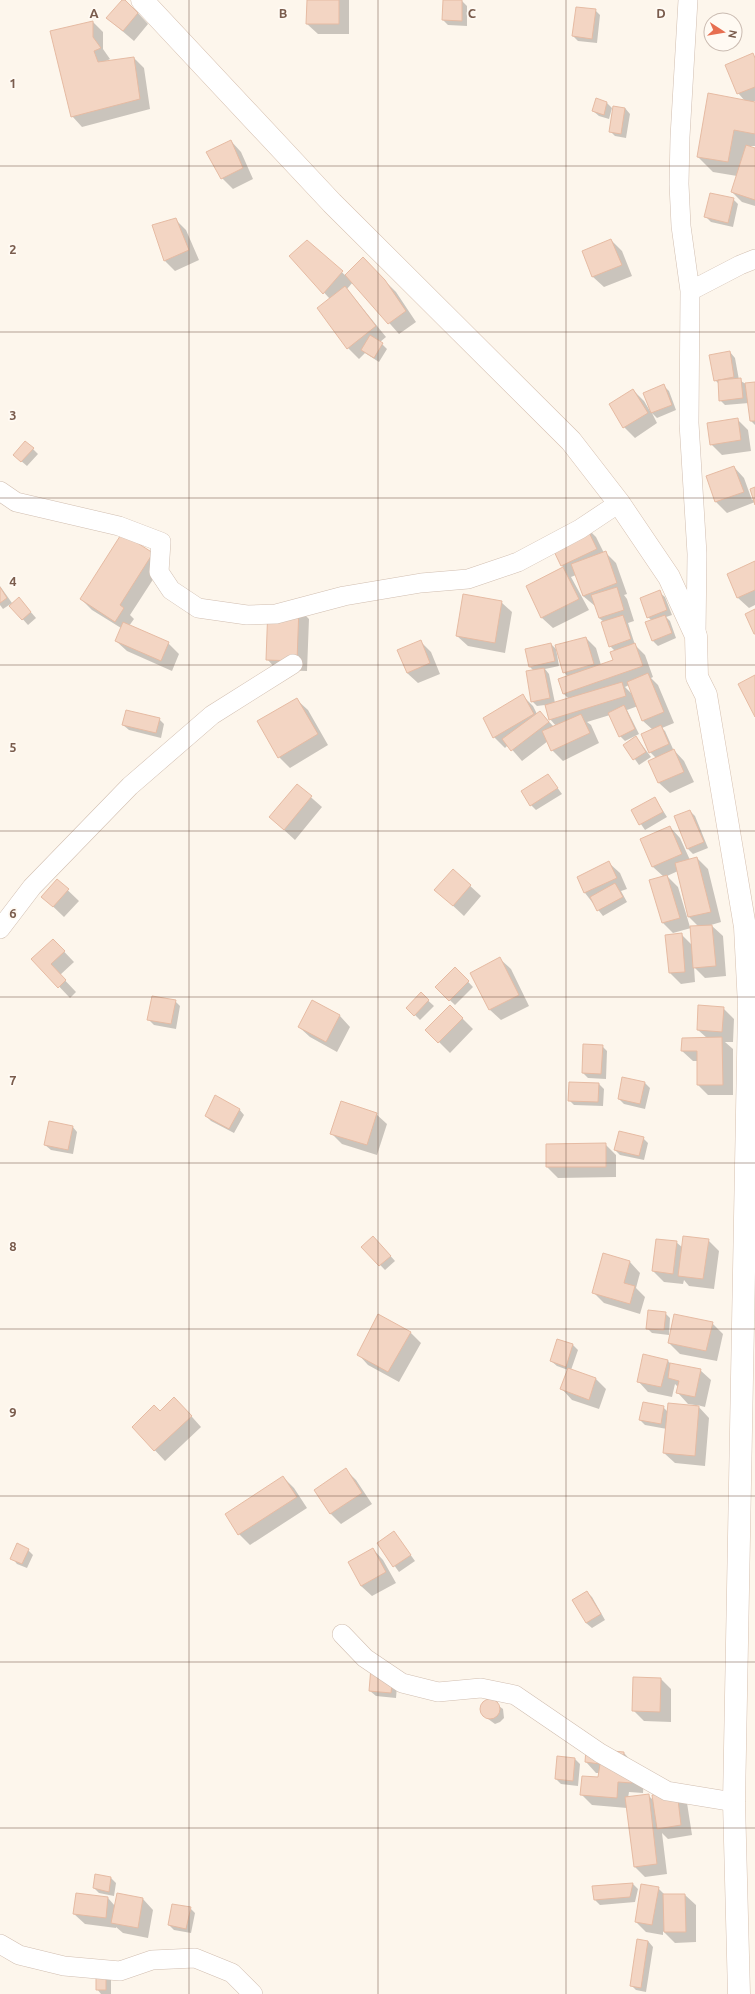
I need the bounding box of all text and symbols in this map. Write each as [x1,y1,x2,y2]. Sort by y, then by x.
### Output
text: A [89,6,99,20]
text: B [279,6,288,20]
text: C [468,6,477,20]
text: D [656,6,666,20]
north arrow [703,12,743,52]
text: N [726,29,740,39]
text: 1 [9,76,17,90]
text: 2 [9,242,17,256]
text: 3 [9,408,17,422]
text: 4 [9,574,17,588]
text: 5 [9,740,17,754]
text: 6 [9,906,17,920]
text: 7 [9,1073,17,1087]
text: 8 [9,1239,17,1253]
text: 9 [9,1405,17,1419]

